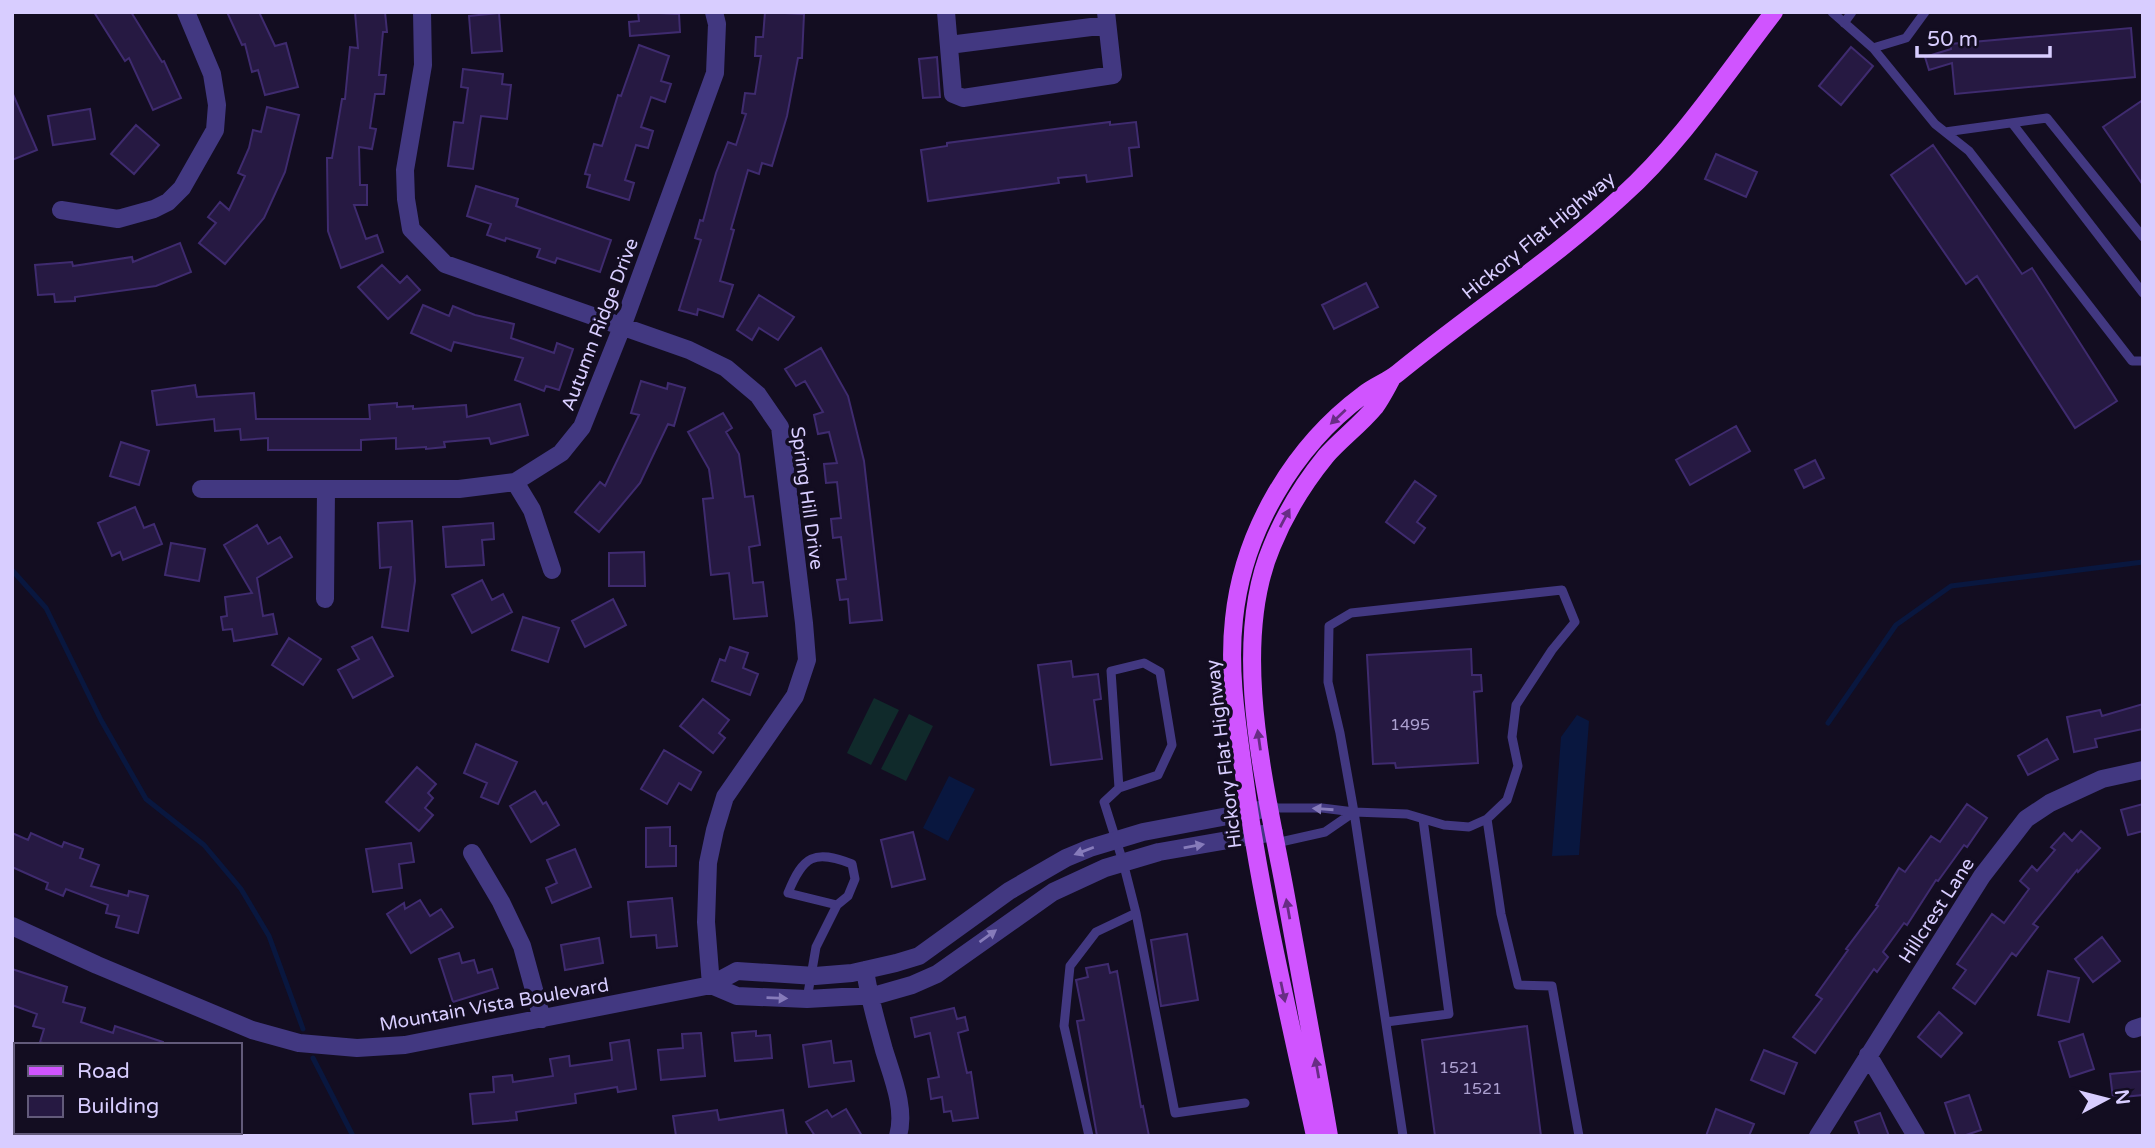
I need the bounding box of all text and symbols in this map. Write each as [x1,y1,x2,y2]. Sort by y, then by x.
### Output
scale bar [1917,14,2050,58]
text: 50 m [1927,27,1978,52]
street label: Hickory Flat Highway [1458,167,1619,304]
street label: Autumn Ridge Drive [557,235,643,414]
one-way arrow [1330,409,1347,425]
street label: Spring Hill Drive [786,425,828,571]
one-way arrow [1279,509,1291,528]
street label: Hickory Flat Highway [1202,658,1246,849]
house number: 1495 [1390,715,1430,735]
one-way arrow [1253,729,1264,751]
one-way arrow [1312,803,1334,814]
one-way arrow [1183,840,1205,851]
one-way arrow [1074,845,1095,856]
street label: Hillcrest Lane [1895,854,1979,967]
one-way arrow [1282,898,1293,920]
one-way arrow [979,929,997,943]
street label: Mountain Vista Boulevard [378,974,611,1036]
one-way arrow [1278,981,1289,1003]
one-way arrow [766,992,788,1003]
legend [14,1043,242,1134]
one-way arrow [1312,1057,1323,1079]
house number: 1521 [1439,1058,1479,1078]
text: Road [77,1059,130,1084]
north arrow [2071,1064,2141,1134]
house number: 1521 [1462,1079,1502,1099]
text: N [2110,1088,2134,1106]
text: Building [77,1094,159,1119]

